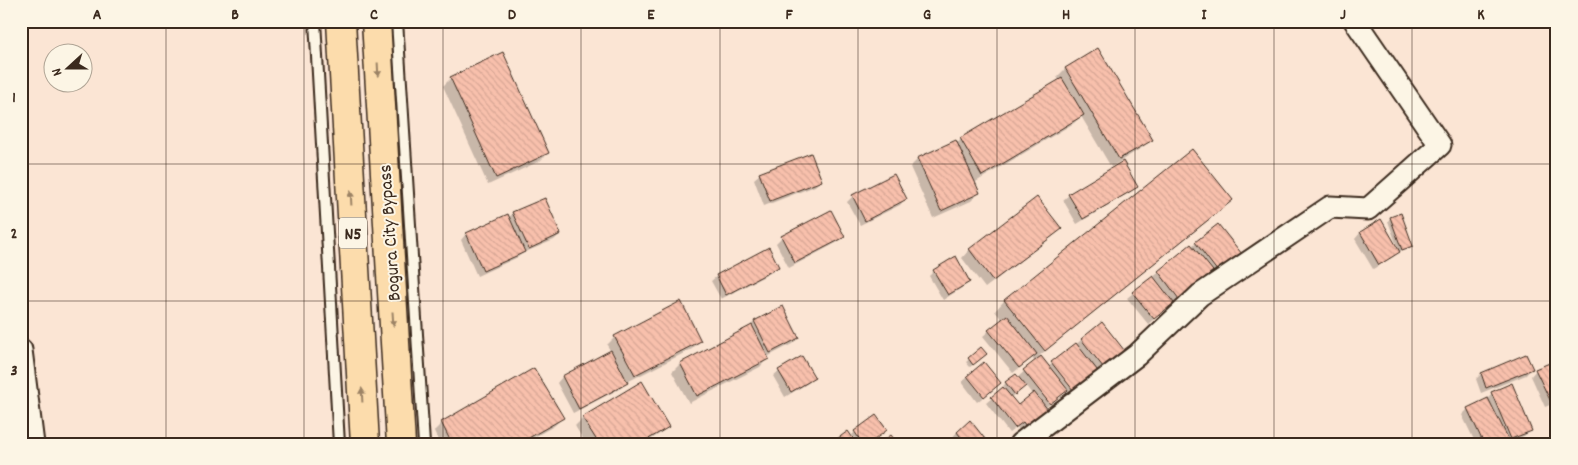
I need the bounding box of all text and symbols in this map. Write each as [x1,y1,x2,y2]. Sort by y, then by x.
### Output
text: A [93,4,102,27]
text: B [231,4,239,27]
text: C [370,4,378,27]
text: D [508,4,517,27]
text: E [647,4,655,27]
text: F [785,4,793,27]
text: G [923,4,931,27]
text: H [1062,4,1070,27]
text: I [1202,4,1208,27]
text: J [1340,4,1346,27]
text: K [1477,4,1485,27]
north arrow [42,42,92,92]
one-way arrow [375,62,383,78]
text: N [47,65,68,79]
text: 1 [12,87,16,110]
street label: Bogura City Bypass [373,164,410,302]
one-way arrow [347,190,355,206]
road number: N5 [339,218,367,248]
text: 2 [11,223,18,246]
one-way arrow [390,312,398,328]
text: 3 [10,360,18,383]
one-way arrow [358,387,366,403]

